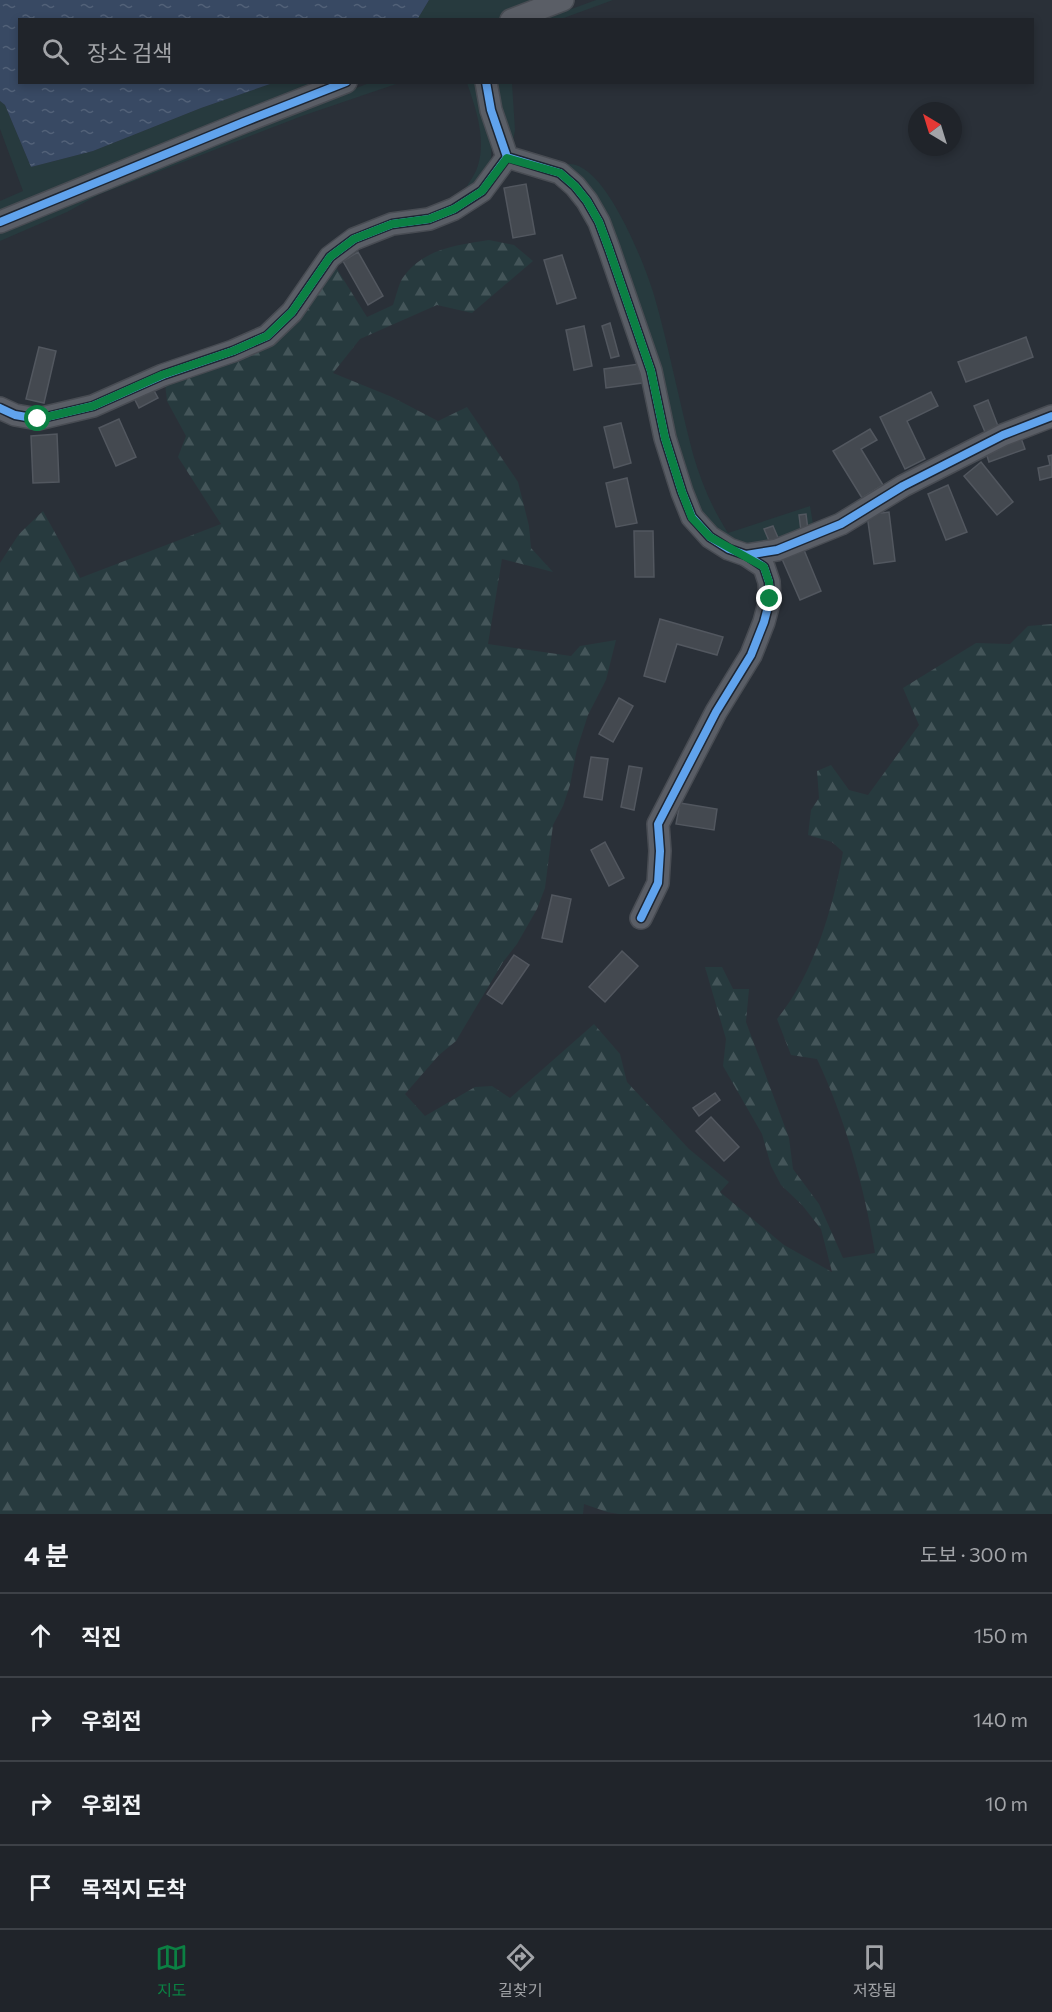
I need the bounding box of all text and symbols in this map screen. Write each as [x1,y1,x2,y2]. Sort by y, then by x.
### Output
search box [18,18,1034,84]
icon: search [39,35,72,68]
text: 장소 검색 [87,39,172,66]
north arrow [908,102,962,156]
route start [24,405,50,431]
route end [756,585,782,611]
text: 4 분 [24,1539,69,1570]
text: 도보 · 300 m [920,1542,1028,1566]
icon: ahead [24,1619,57,1652]
text: 직진 [81,1623,121,1650]
text: 150 m [974,1623,1028,1647]
icon: right [24,1703,57,1736]
text: 우회전 [81,1707,142,1734]
text: 140 m [973,1707,1028,1731]
icon: right [24,1787,57,1820]
text: 우회전 [81,1791,142,1818]
text: 10 m [985,1791,1028,1815]
icon: arrive [24,1871,57,1904]
text: 목적지 도착 [81,1875,186,1902]
tab: 지도 [155,1941,188,2001]
tab: 길찾기 [498,1941,543,2001]
tab: 저장됨 [853,1941,897,2001]

